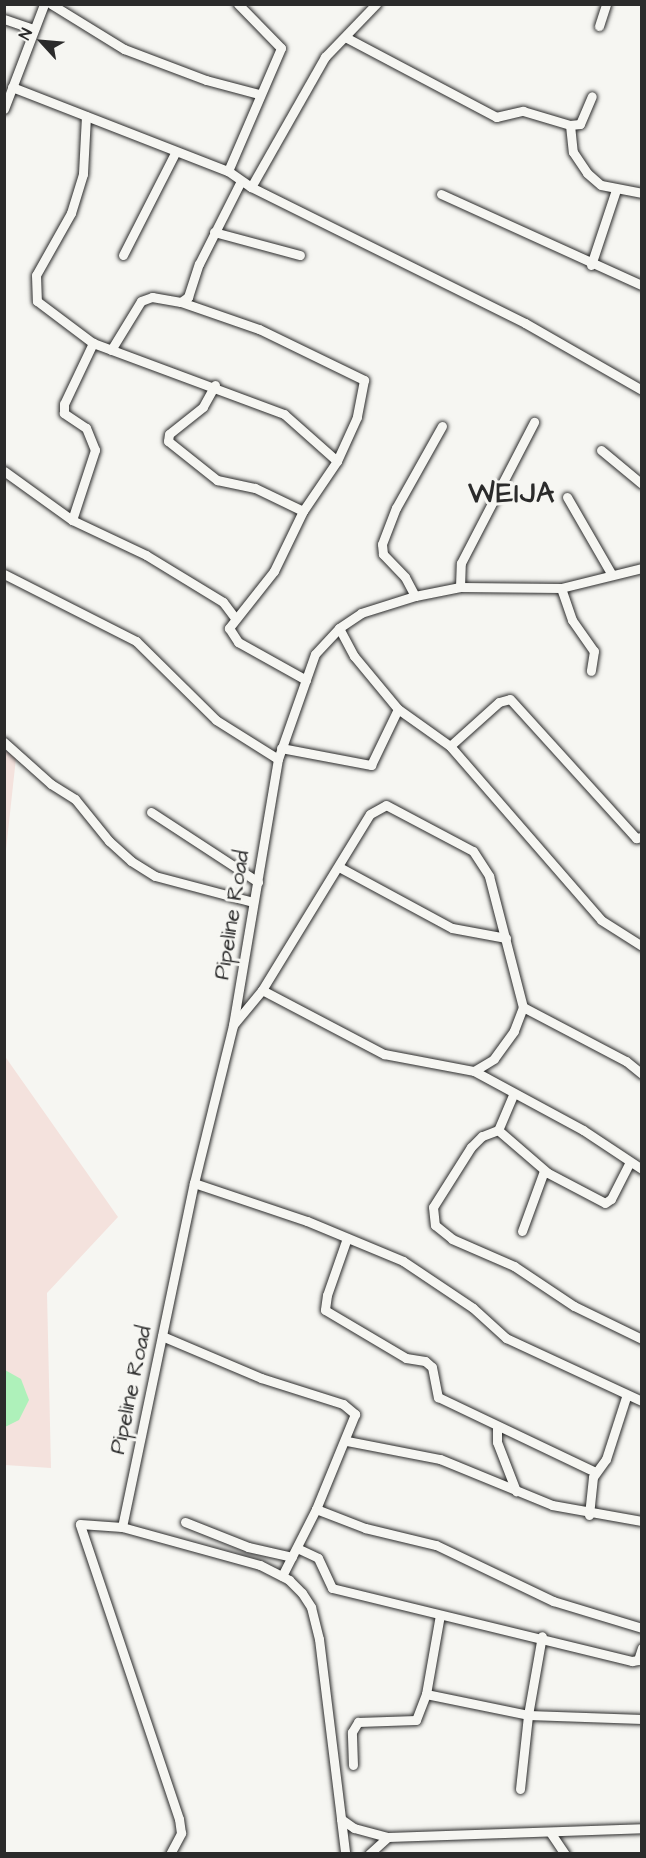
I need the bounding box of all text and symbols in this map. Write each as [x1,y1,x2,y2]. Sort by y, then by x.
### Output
north arrow [12,12,72,72]
text: N [14,25,38,43]
district label: WEIJA [468,477,556,511]
street label: Pipeline Road [209,848,255,982]
street label: Pipeline Road [105,1323,157,1457]

